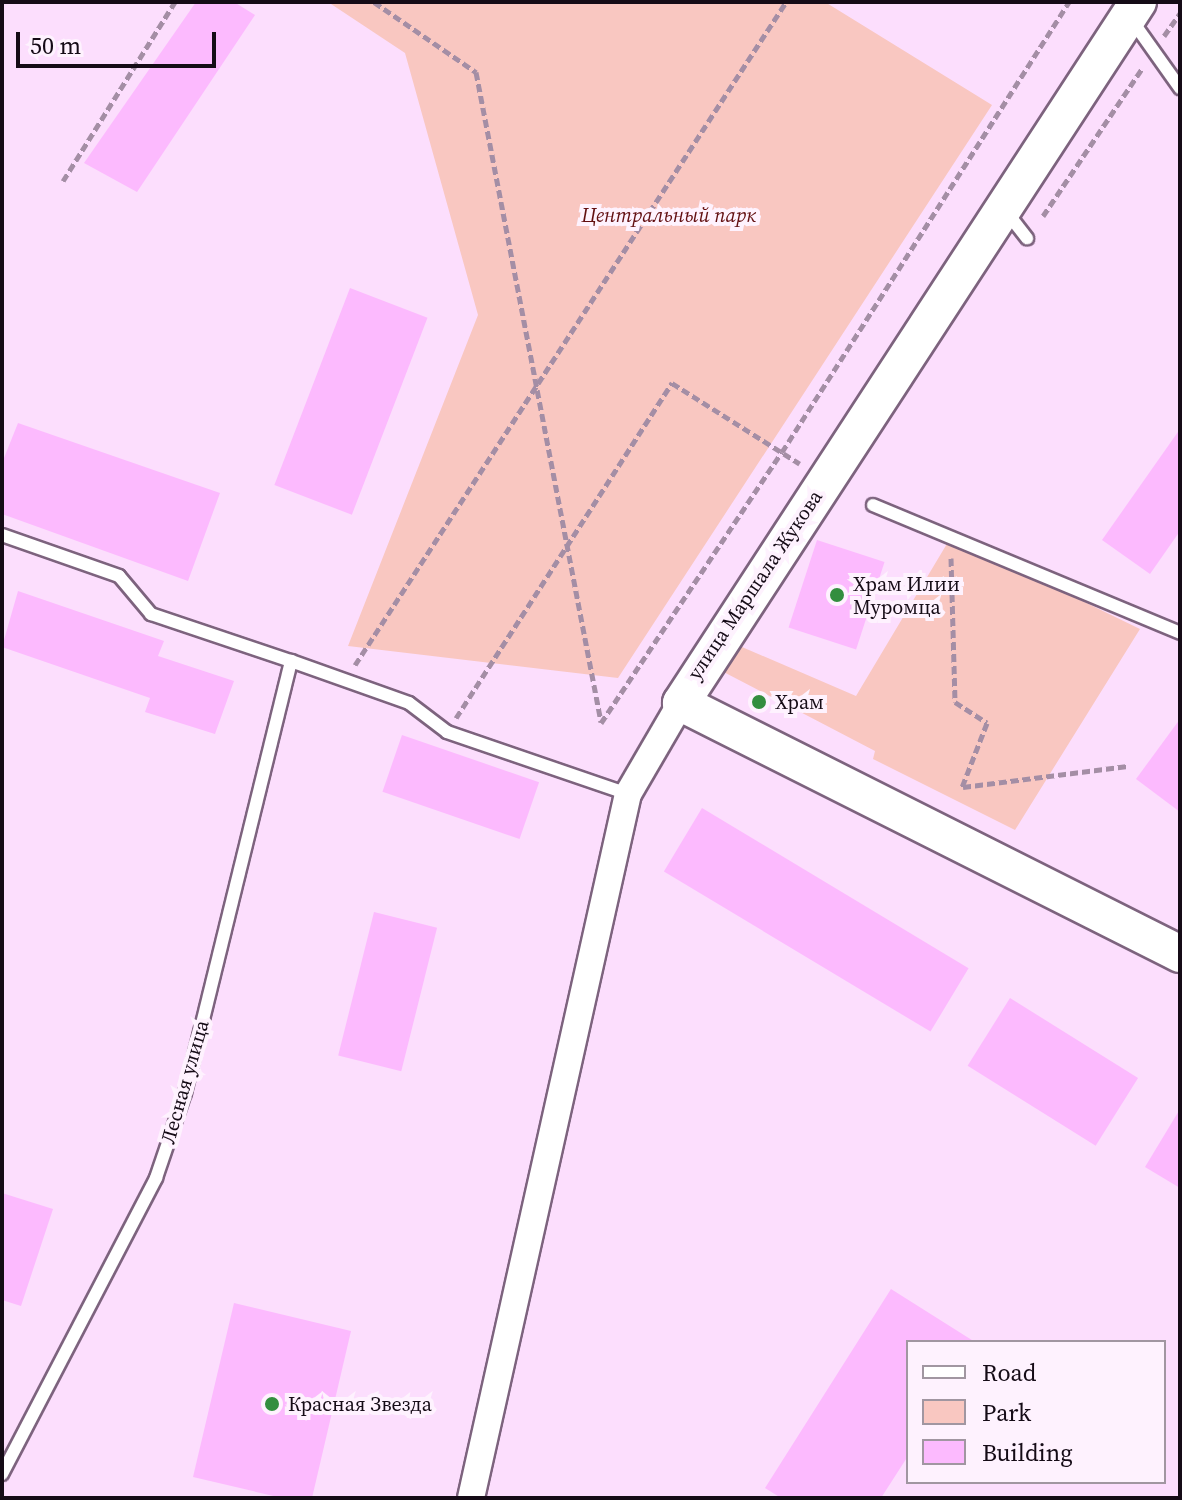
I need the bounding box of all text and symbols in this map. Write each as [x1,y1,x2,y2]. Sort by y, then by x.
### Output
scale bar [20,16,220,66]
text: 50 m [30,29,81,62]
park label: Центральный парк [582,203,756,227]
street label: улица Маршала Жукова [683,486,827,684]
place label: Храм Илии Муромца [853,572,960,619]
marker: Храм Илии Муромца [828,586,846,604]
place label: Храм [775,690,824,714]
marker: Храм [750,693,768,711]
street label: Лесная улица [156,1017,214,1147]
legend [906,1340,1166,1484]
text: Road [982,1356,1036,1389]
place label: Красная Звезда [288,1392,432,1416]
marker: Красная Звезда [263,1395,281,1413]
text: Park [982,1396,1031,1429]
text: Building [982,1436,1073,1469]

